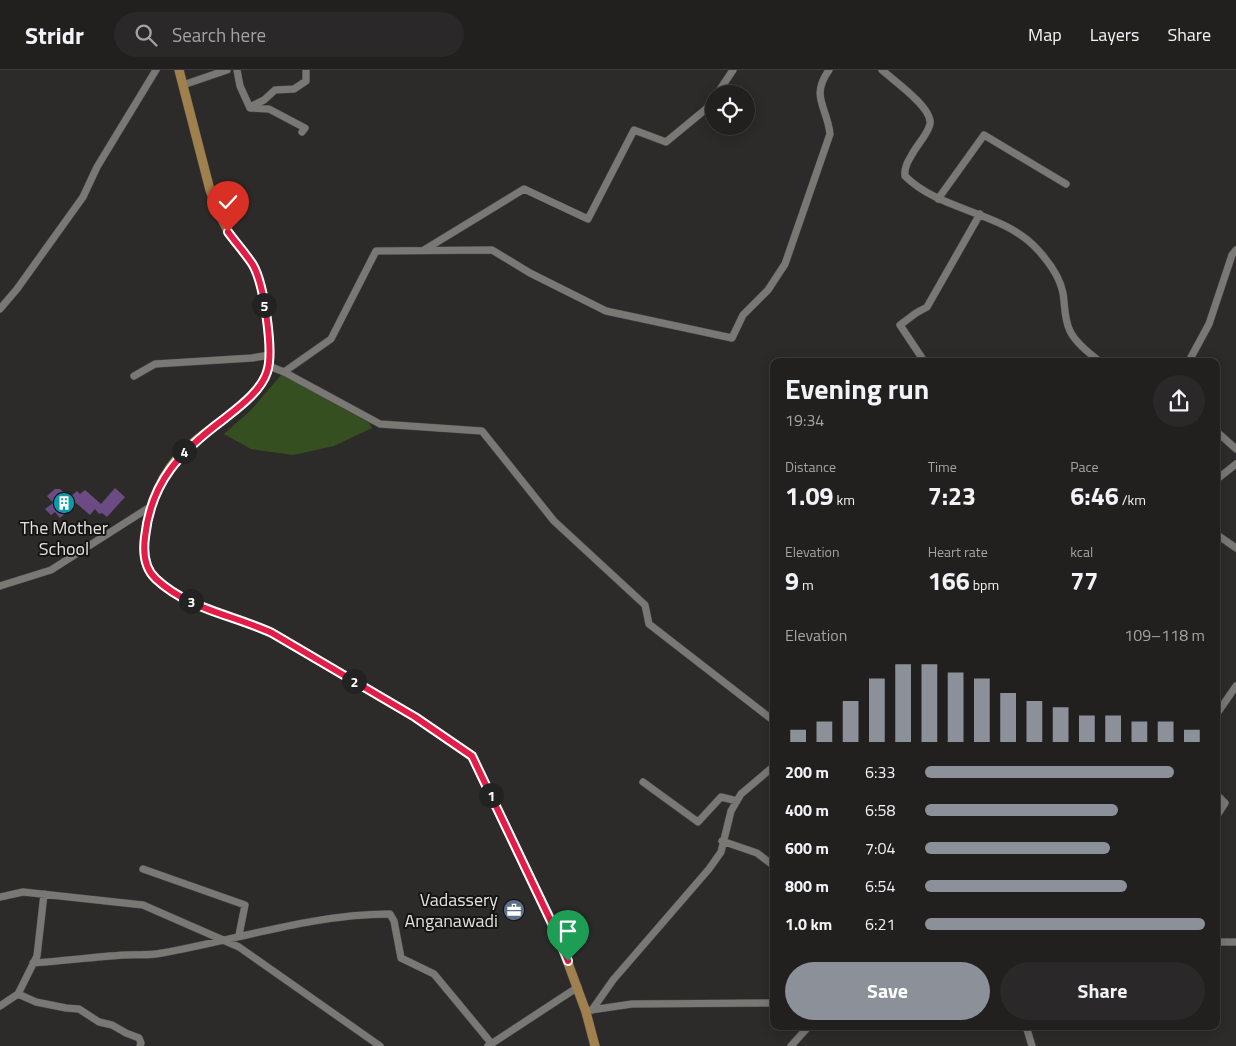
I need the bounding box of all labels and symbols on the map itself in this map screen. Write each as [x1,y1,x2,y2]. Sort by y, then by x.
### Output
pin [207,181,249,232]
pin: 5 [252,292,276,318]
pin: 4 [172,438,196,464]
building icon: The Mother School [52,491,76,515]
place label: The Mother School [20,514,108,562]
pin: 3 [178,588,204,614]
pin: 2 [342,668,366,694]
pin: 1 [478,782,504,808]
place label: Vadassery Anganawadi [405,886,498,934]
office icon: Vadassery Anganawadi [502,898,526,922]
pin [547,910,589,961]

